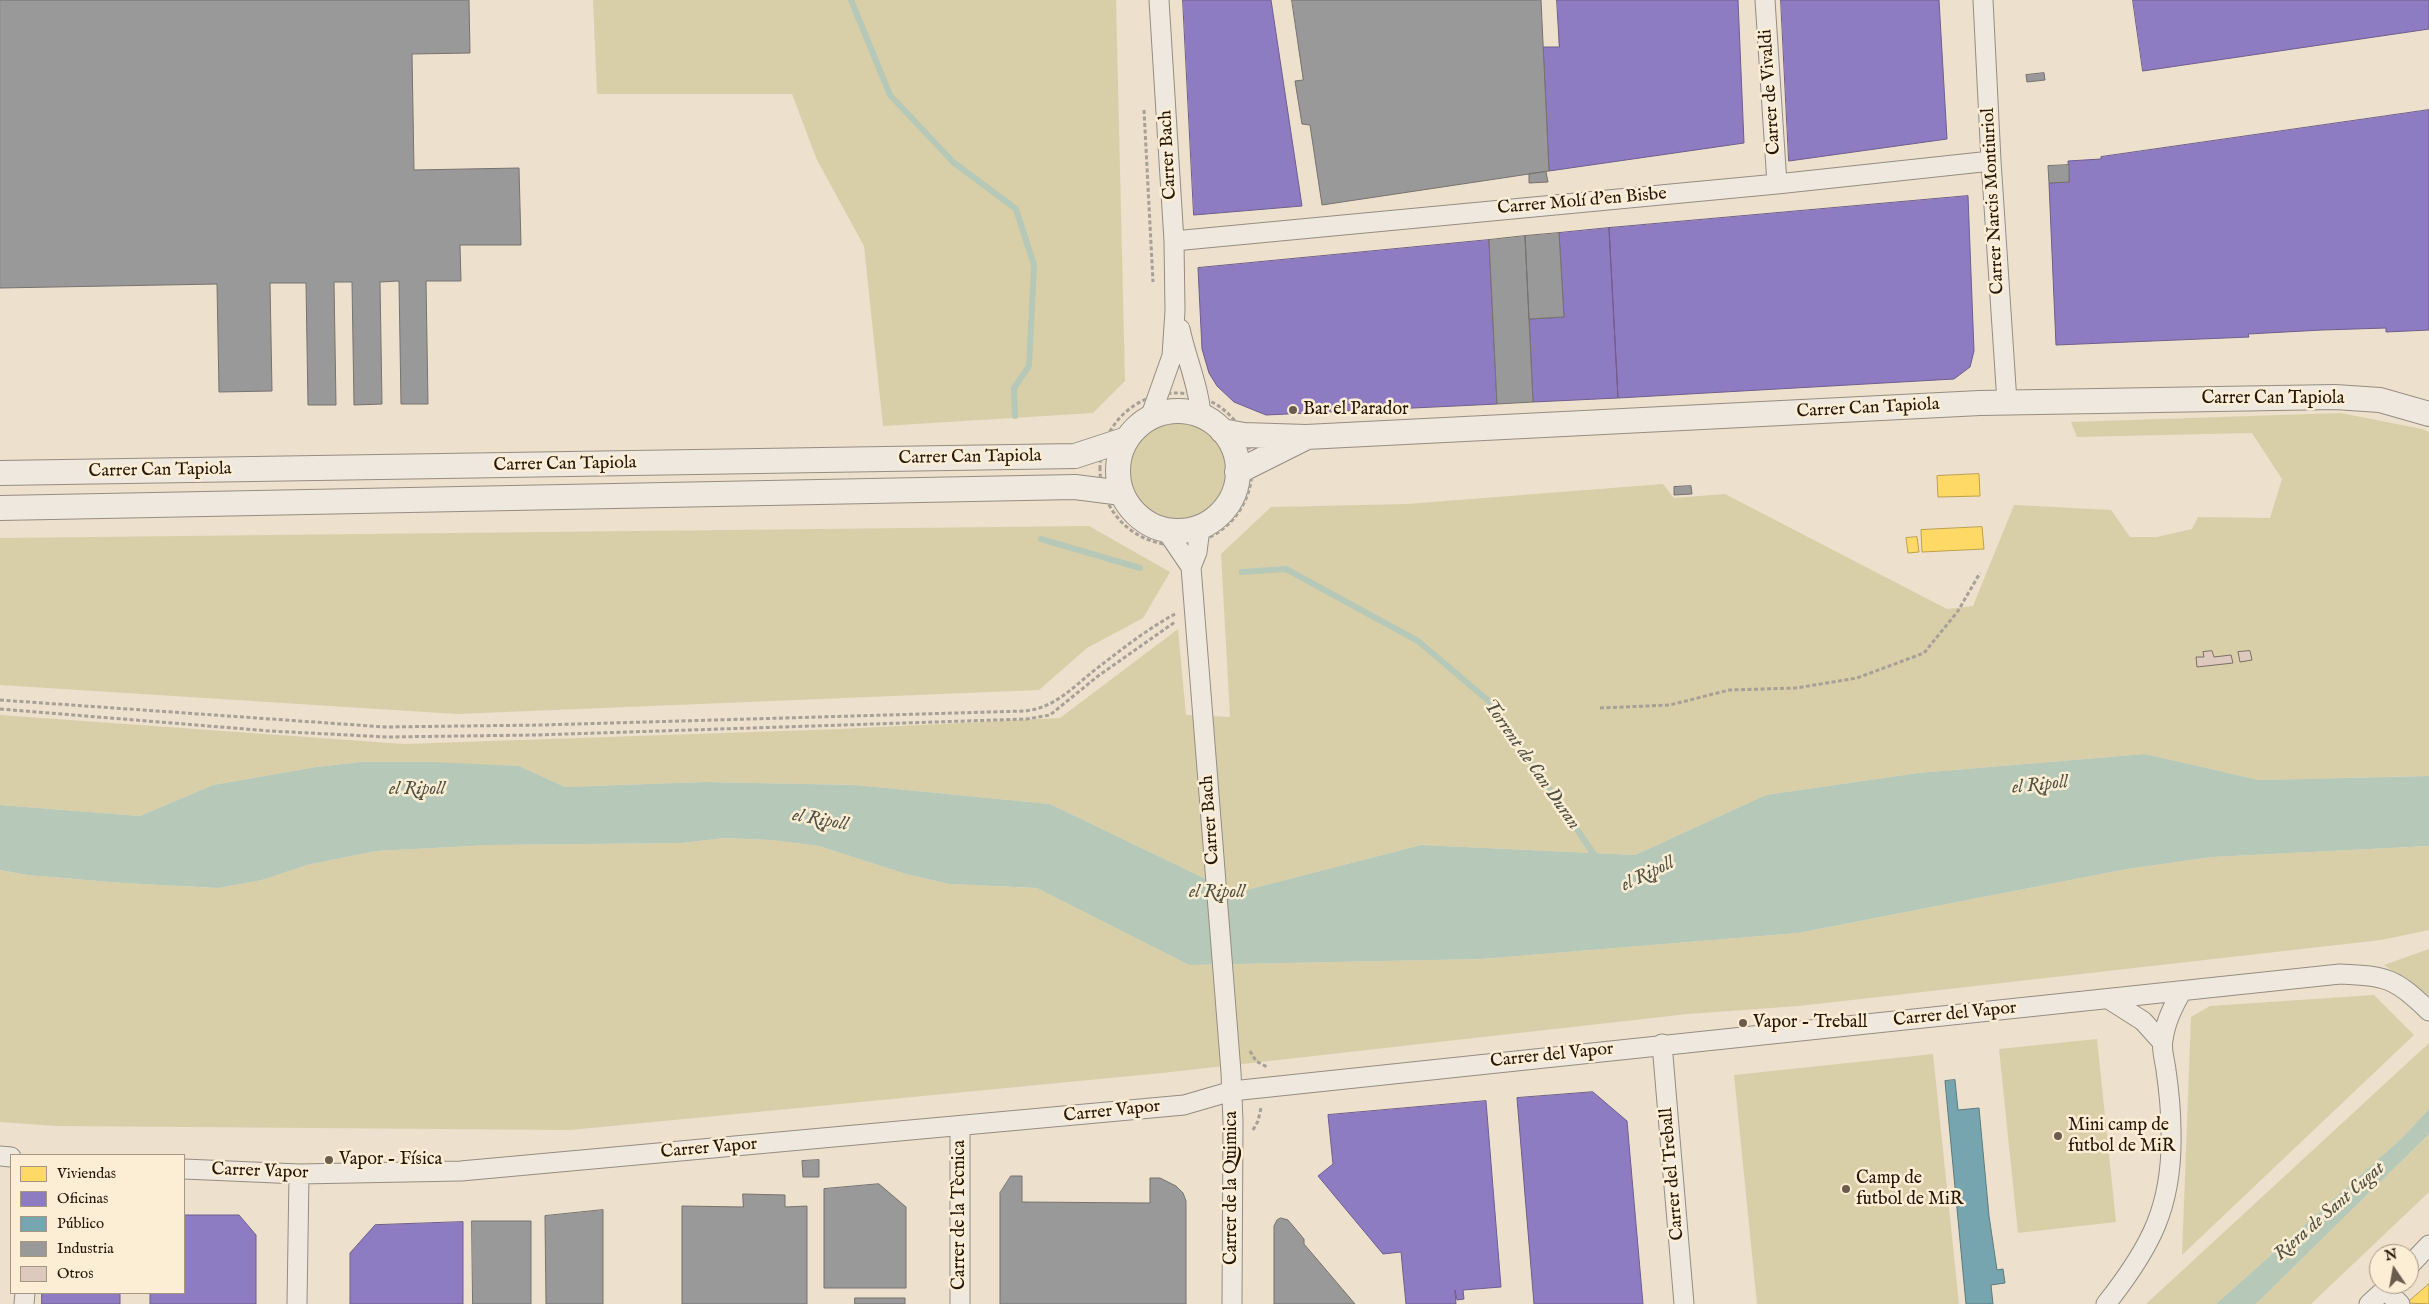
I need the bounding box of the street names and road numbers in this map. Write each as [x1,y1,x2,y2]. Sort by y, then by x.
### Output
street label: Carrer de Vivaldi [1756,28,1786,156]
street label: Carrer Narcis Montiuriol [1978,107,2010,295]
street label: Carrer Bach [1156,110,1182,200]
street label: Carrer Molí d'en Bisbe [1497,184,1667,220]
street label: Carrer Can Tapiola [2201,388,2345,410]
street label: Carrer Can Tapiola [1796,394,1940,424]
street label: Carrer Can Tapiola [898,446,1042,470]
street label: Carrer Can Tapiola [493,453,637,477]
street label: Carrer Can Tapiola [88,459,232,483]
street label: Carrer Bach [1197,775,1225,865]
street label: Carrer del Vapor [1892,998,2018,1032]
street label: Carrer del Vapor [1489,1039,1615,1073]
street label: Carrer Vapor [1063,1096,1161,1128]
street label: Carrer del Treball [1656,1107,1690,1241]
street label: Carrer de la Quimica [1221,1111,1243,1265]
street label: Carrer Vapor [660,1134,758,1164]
street label: Carrer de la Tècnica [949,1140,971,1290]
street label: Carrer Vapor [211,1160,309,1184]

